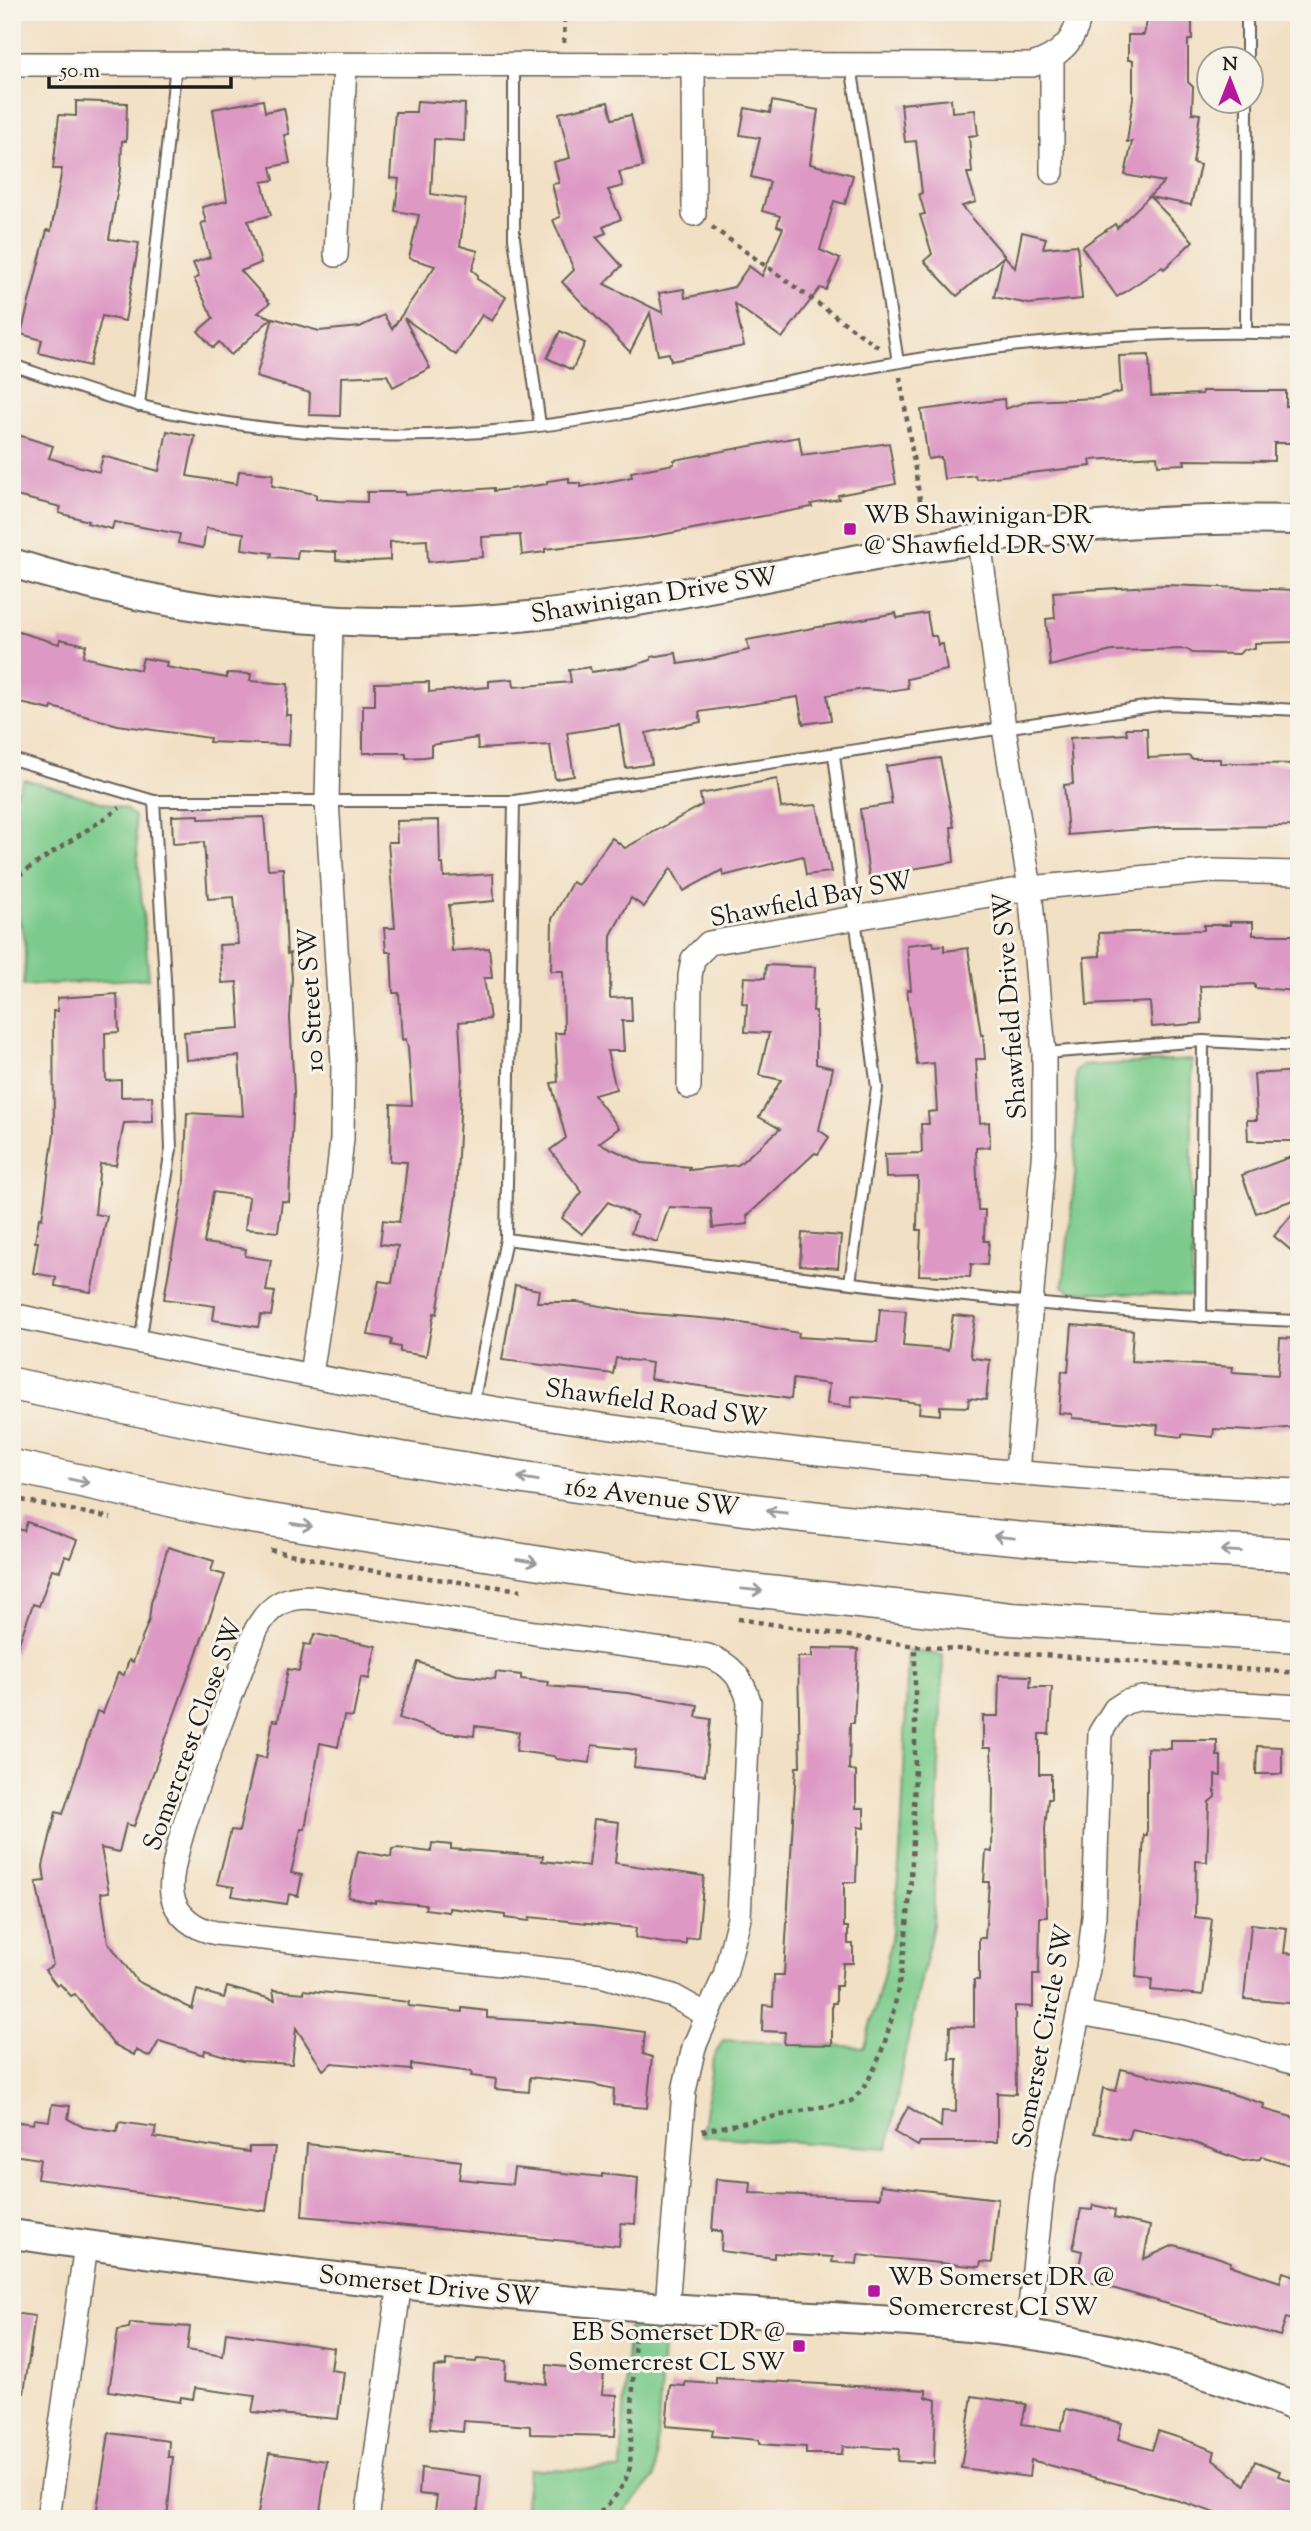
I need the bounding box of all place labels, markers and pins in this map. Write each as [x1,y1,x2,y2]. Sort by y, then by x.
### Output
place label: WB Shawinigan DR @ Shawfield DR SW [864,498,1095,565]
marker: WB Shawinigan DR @ Shawfield DR SW [842,521,858,537]
place label: WB Somerset DR @ Somercrest CI SW [888,2260,1114,2327]
marker: WB Somerset DR @ Somercrest CI SW [866,2283,882,2299]
place label: EB Somerset DR @ Somercrest CL SW [568,2315,785,2382]
marker: EB Somerset DR @ Somercrest CL SW [791,2338,807,2354]

